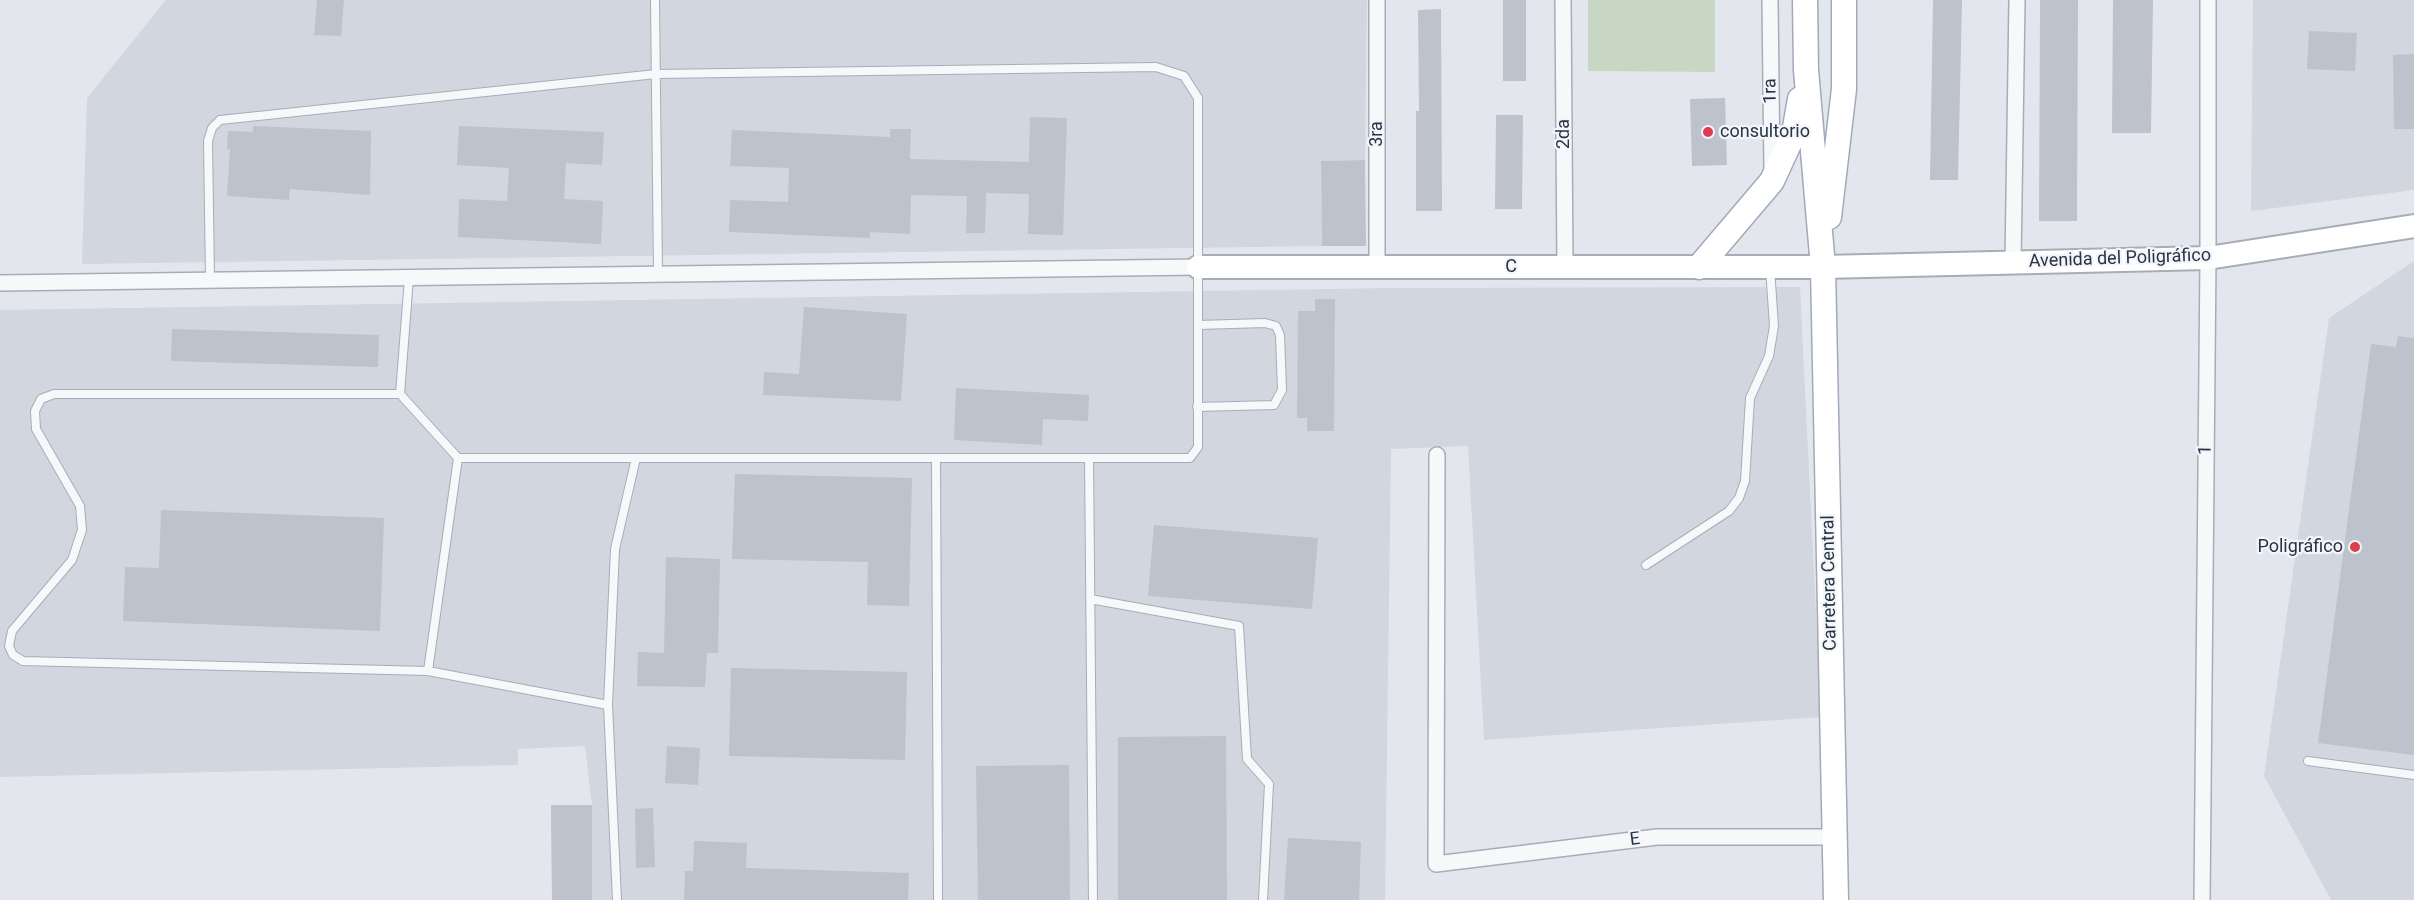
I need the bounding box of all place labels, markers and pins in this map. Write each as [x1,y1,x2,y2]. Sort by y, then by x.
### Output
place label: consultorio [1720,121,1810,143]
marker: consultorio [1701,125,1715,139]
place label: Poligráfico [2257,536,2343,558]
marker: Poligráfico [2348,540,2362,554]

